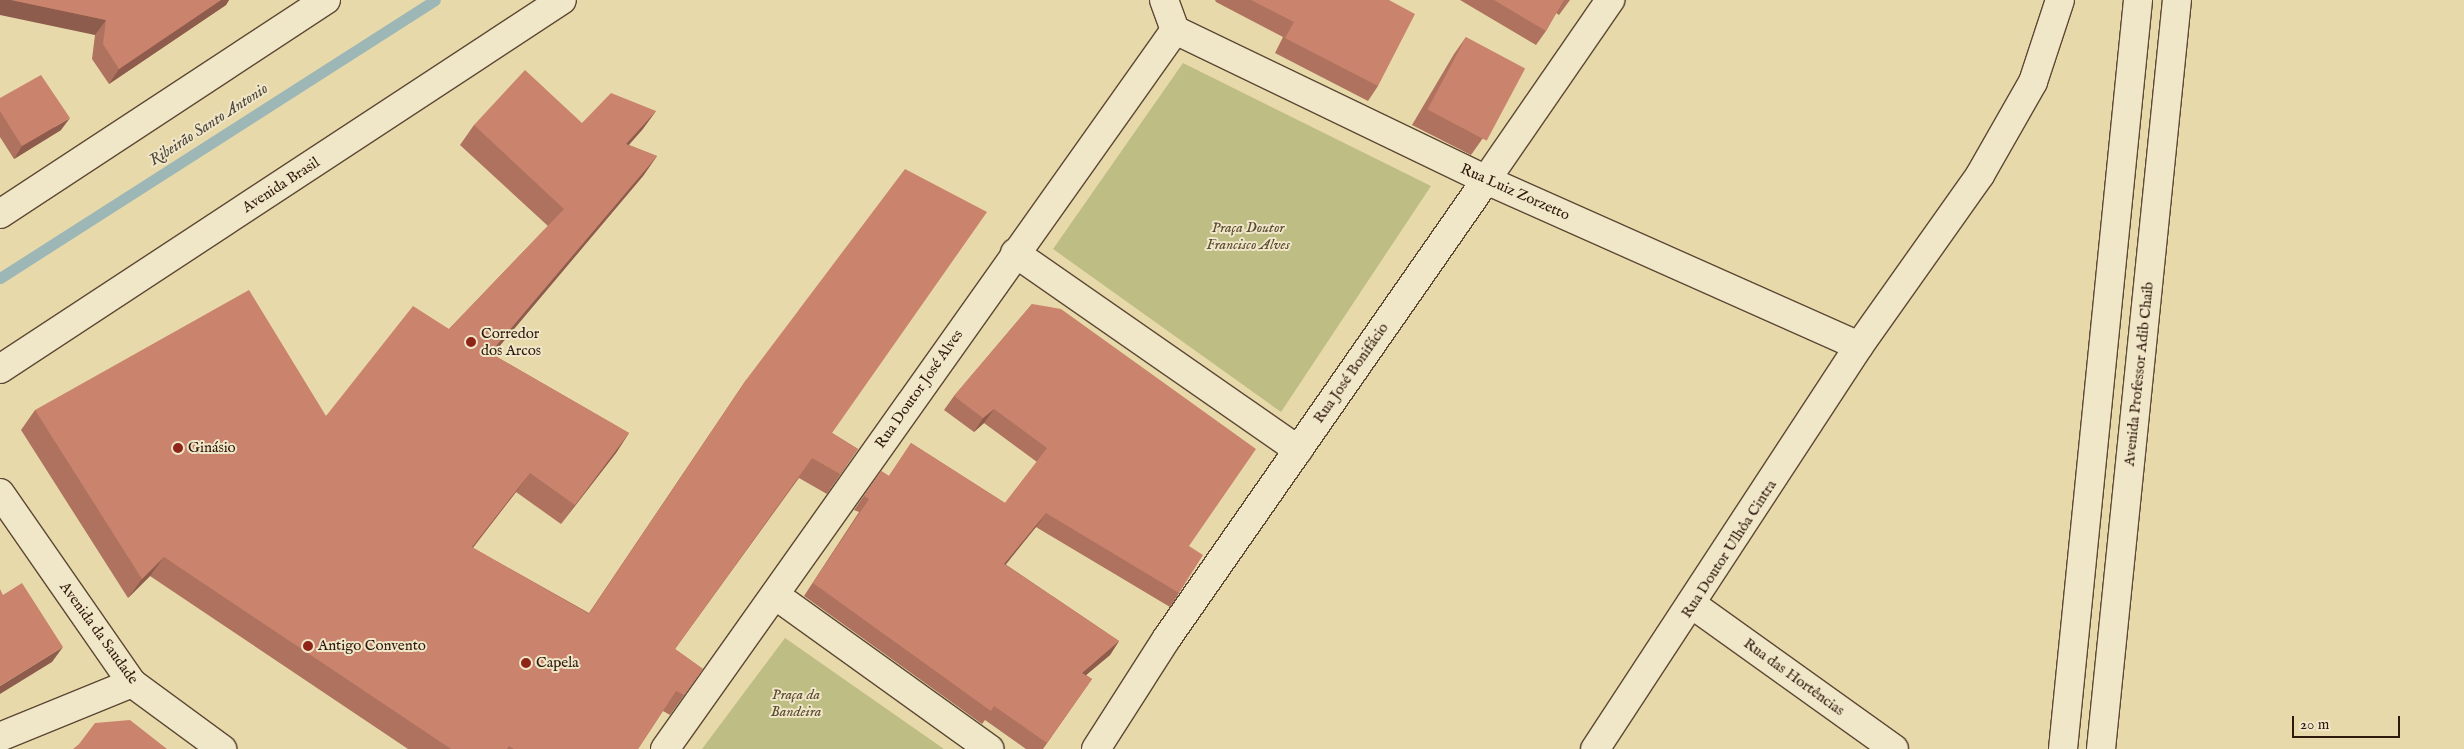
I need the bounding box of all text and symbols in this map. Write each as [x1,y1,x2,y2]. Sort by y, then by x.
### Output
water label: Ribeirão Santo Antonio [146,79,272,171]
street label: Avenida Brasil [239,153,323,217]
street label: Rua Luiz Zorzetto [1458,160,1572,224]
park label: Praça Doutor Francisco Alves [1206,218,1290,253]
street label: Avenida Professor Adib Chaib [2120,281,2158,467]
street label: Rua José Bonifácio [1310,319,1392,427]
place label: Corredor dos Arcos [481,324,541,359]
street label: Rua Doutor José Alves [871,326,967,452]
marker: Corredor dos Arcos [465,336,477,348]
place label: Ginásio [188,439,236,457]
marker: Ginásio [172,442,184,454]
street label: Rua Doutor Ulhôa Cintra [1678,477,1780,621]
street label: Avenida da Saudade [56,578,142,688]
street label: Rua das Hortências [1740,634,1848,720]
place label: Antigo Convento [318,637,426,655]
marker: Antigo Convento [302,640,314,652]
place label: Capela [536,654,579,672]
marker: Capela [520,657,532,669]
park label: Praça da Bandeira [770,685,822,720]
scale bar [2294,706,2402,738]
text: 20 m [2300,715,2329,734]

